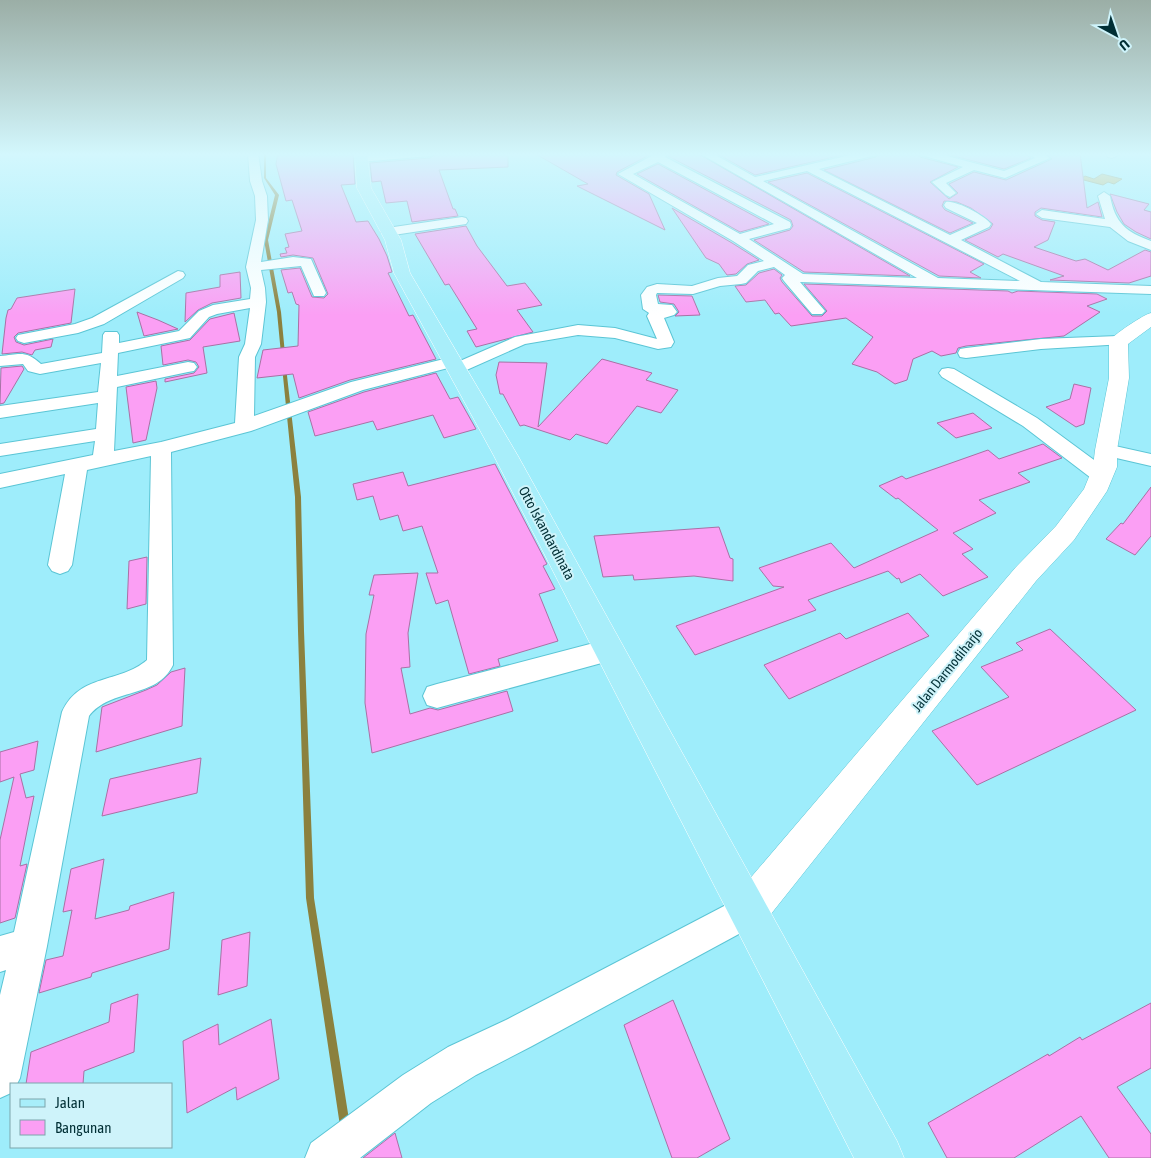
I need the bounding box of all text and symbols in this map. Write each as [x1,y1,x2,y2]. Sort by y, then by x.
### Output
north arrow [1091,10,1141,60]
text: U [1116,36,1133,54]
street label: Otto Iskandardinata [516,484,578,582]
street label: Jalan Darmodiharjo [909,625,985,715]
legend [10,1083,172,1148]
text: Jalan [55,1094,85,1111]
text: Bangunan [55,1119,112,1136]

